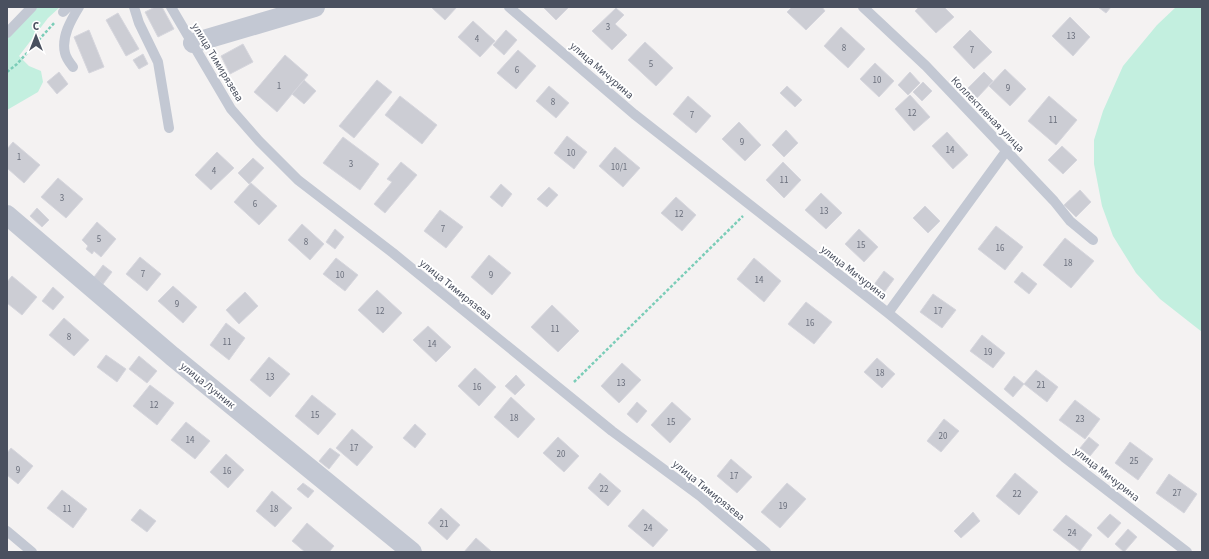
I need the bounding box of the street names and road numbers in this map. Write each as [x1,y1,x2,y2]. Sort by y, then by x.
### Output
street label: улица Тимирязева [188,20,247,104]
street label: улица Мичурина [567,38,637,102]
street label: Коллективная улица [948,73,1028,156]
street label: улица Мичурина [818,242,890,303]
street label: улица Тимирязева [416,256,495,323]
street label: улица Лунник [177,358,239,413]
street label: улица Мичурина [1071,444,1143,505]
street label: улица Тимирязева [669,457,748,524]

